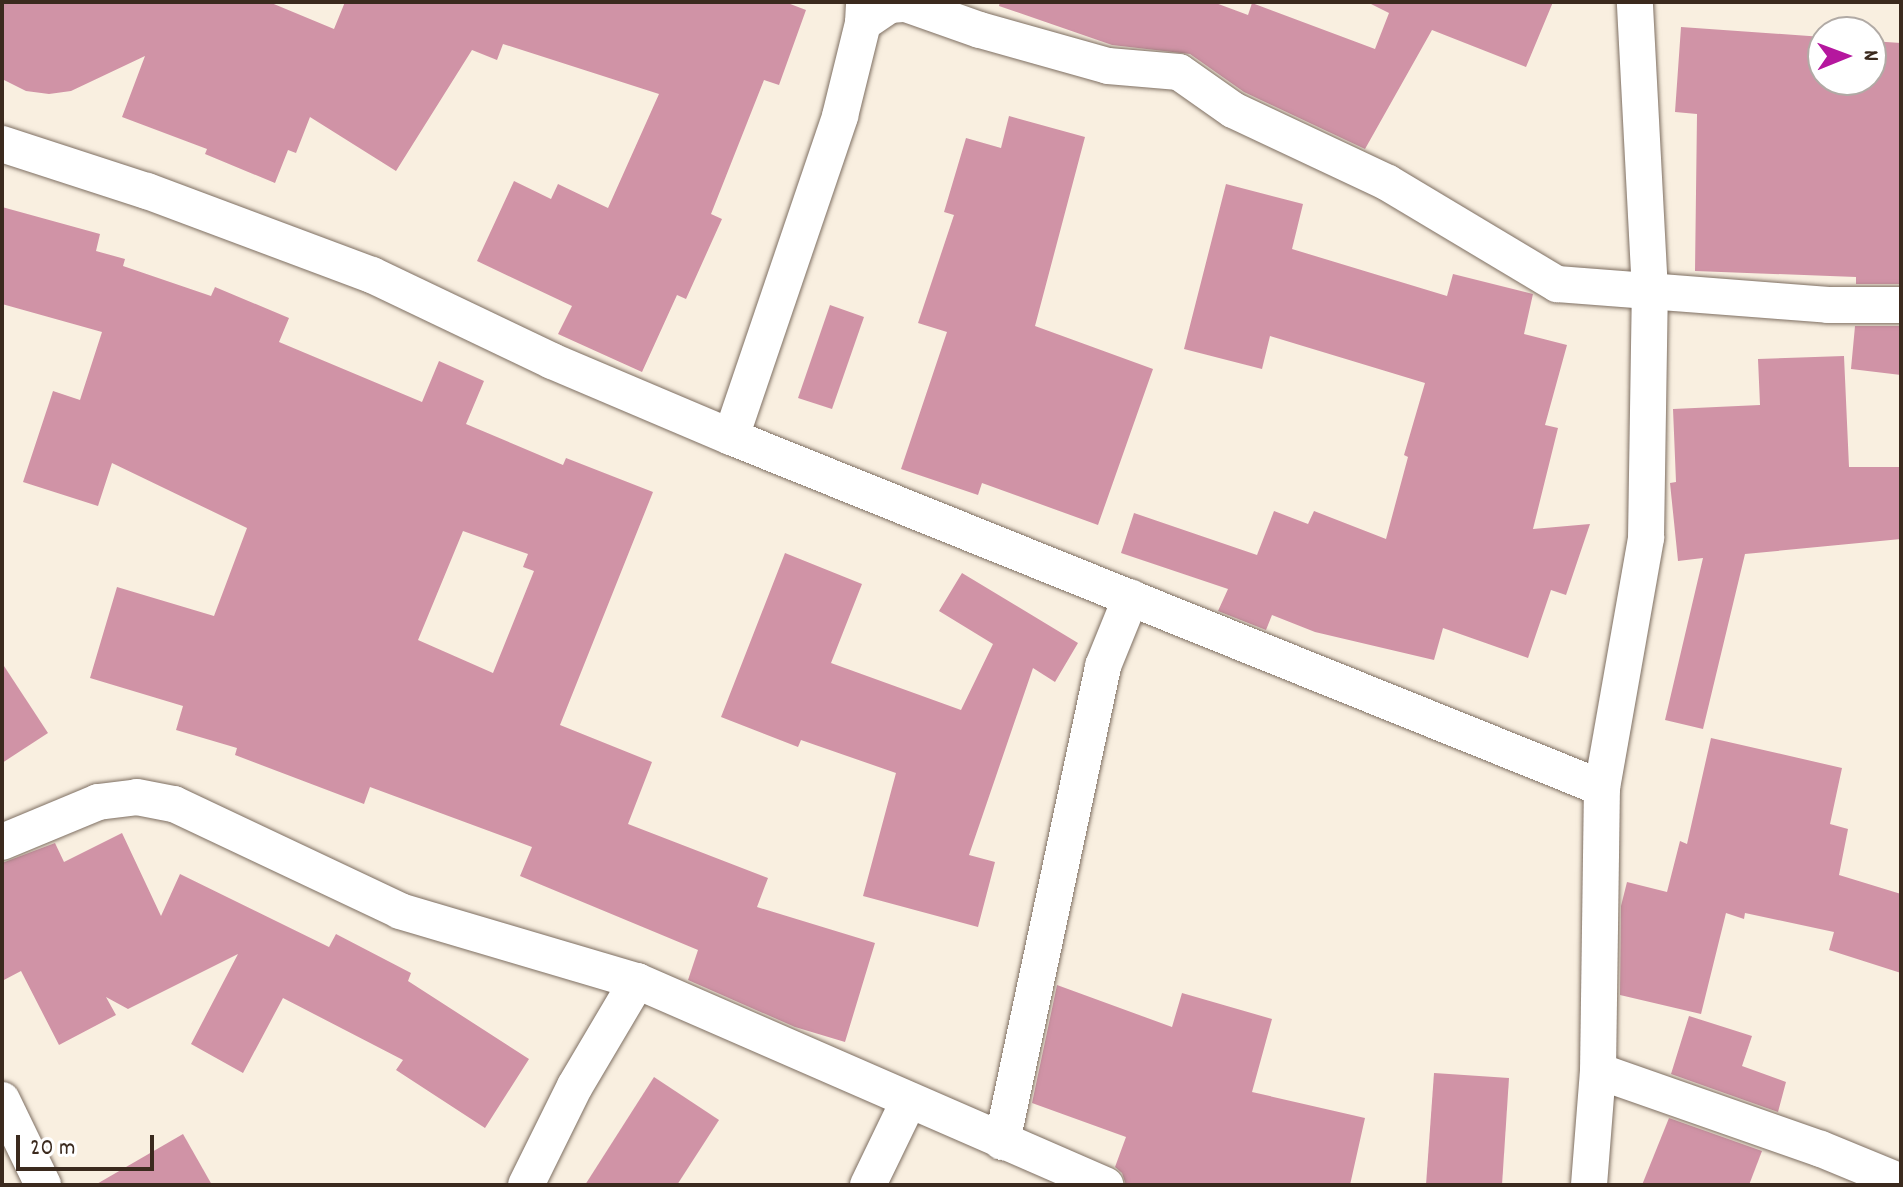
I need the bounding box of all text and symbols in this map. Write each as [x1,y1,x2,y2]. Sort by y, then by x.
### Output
north arrow [1807,16,1887,96]
text: N [1854,50,1885,61]
scale bar [20,1119,158,1169]
text: 20 m [30,1132,76,1166]

